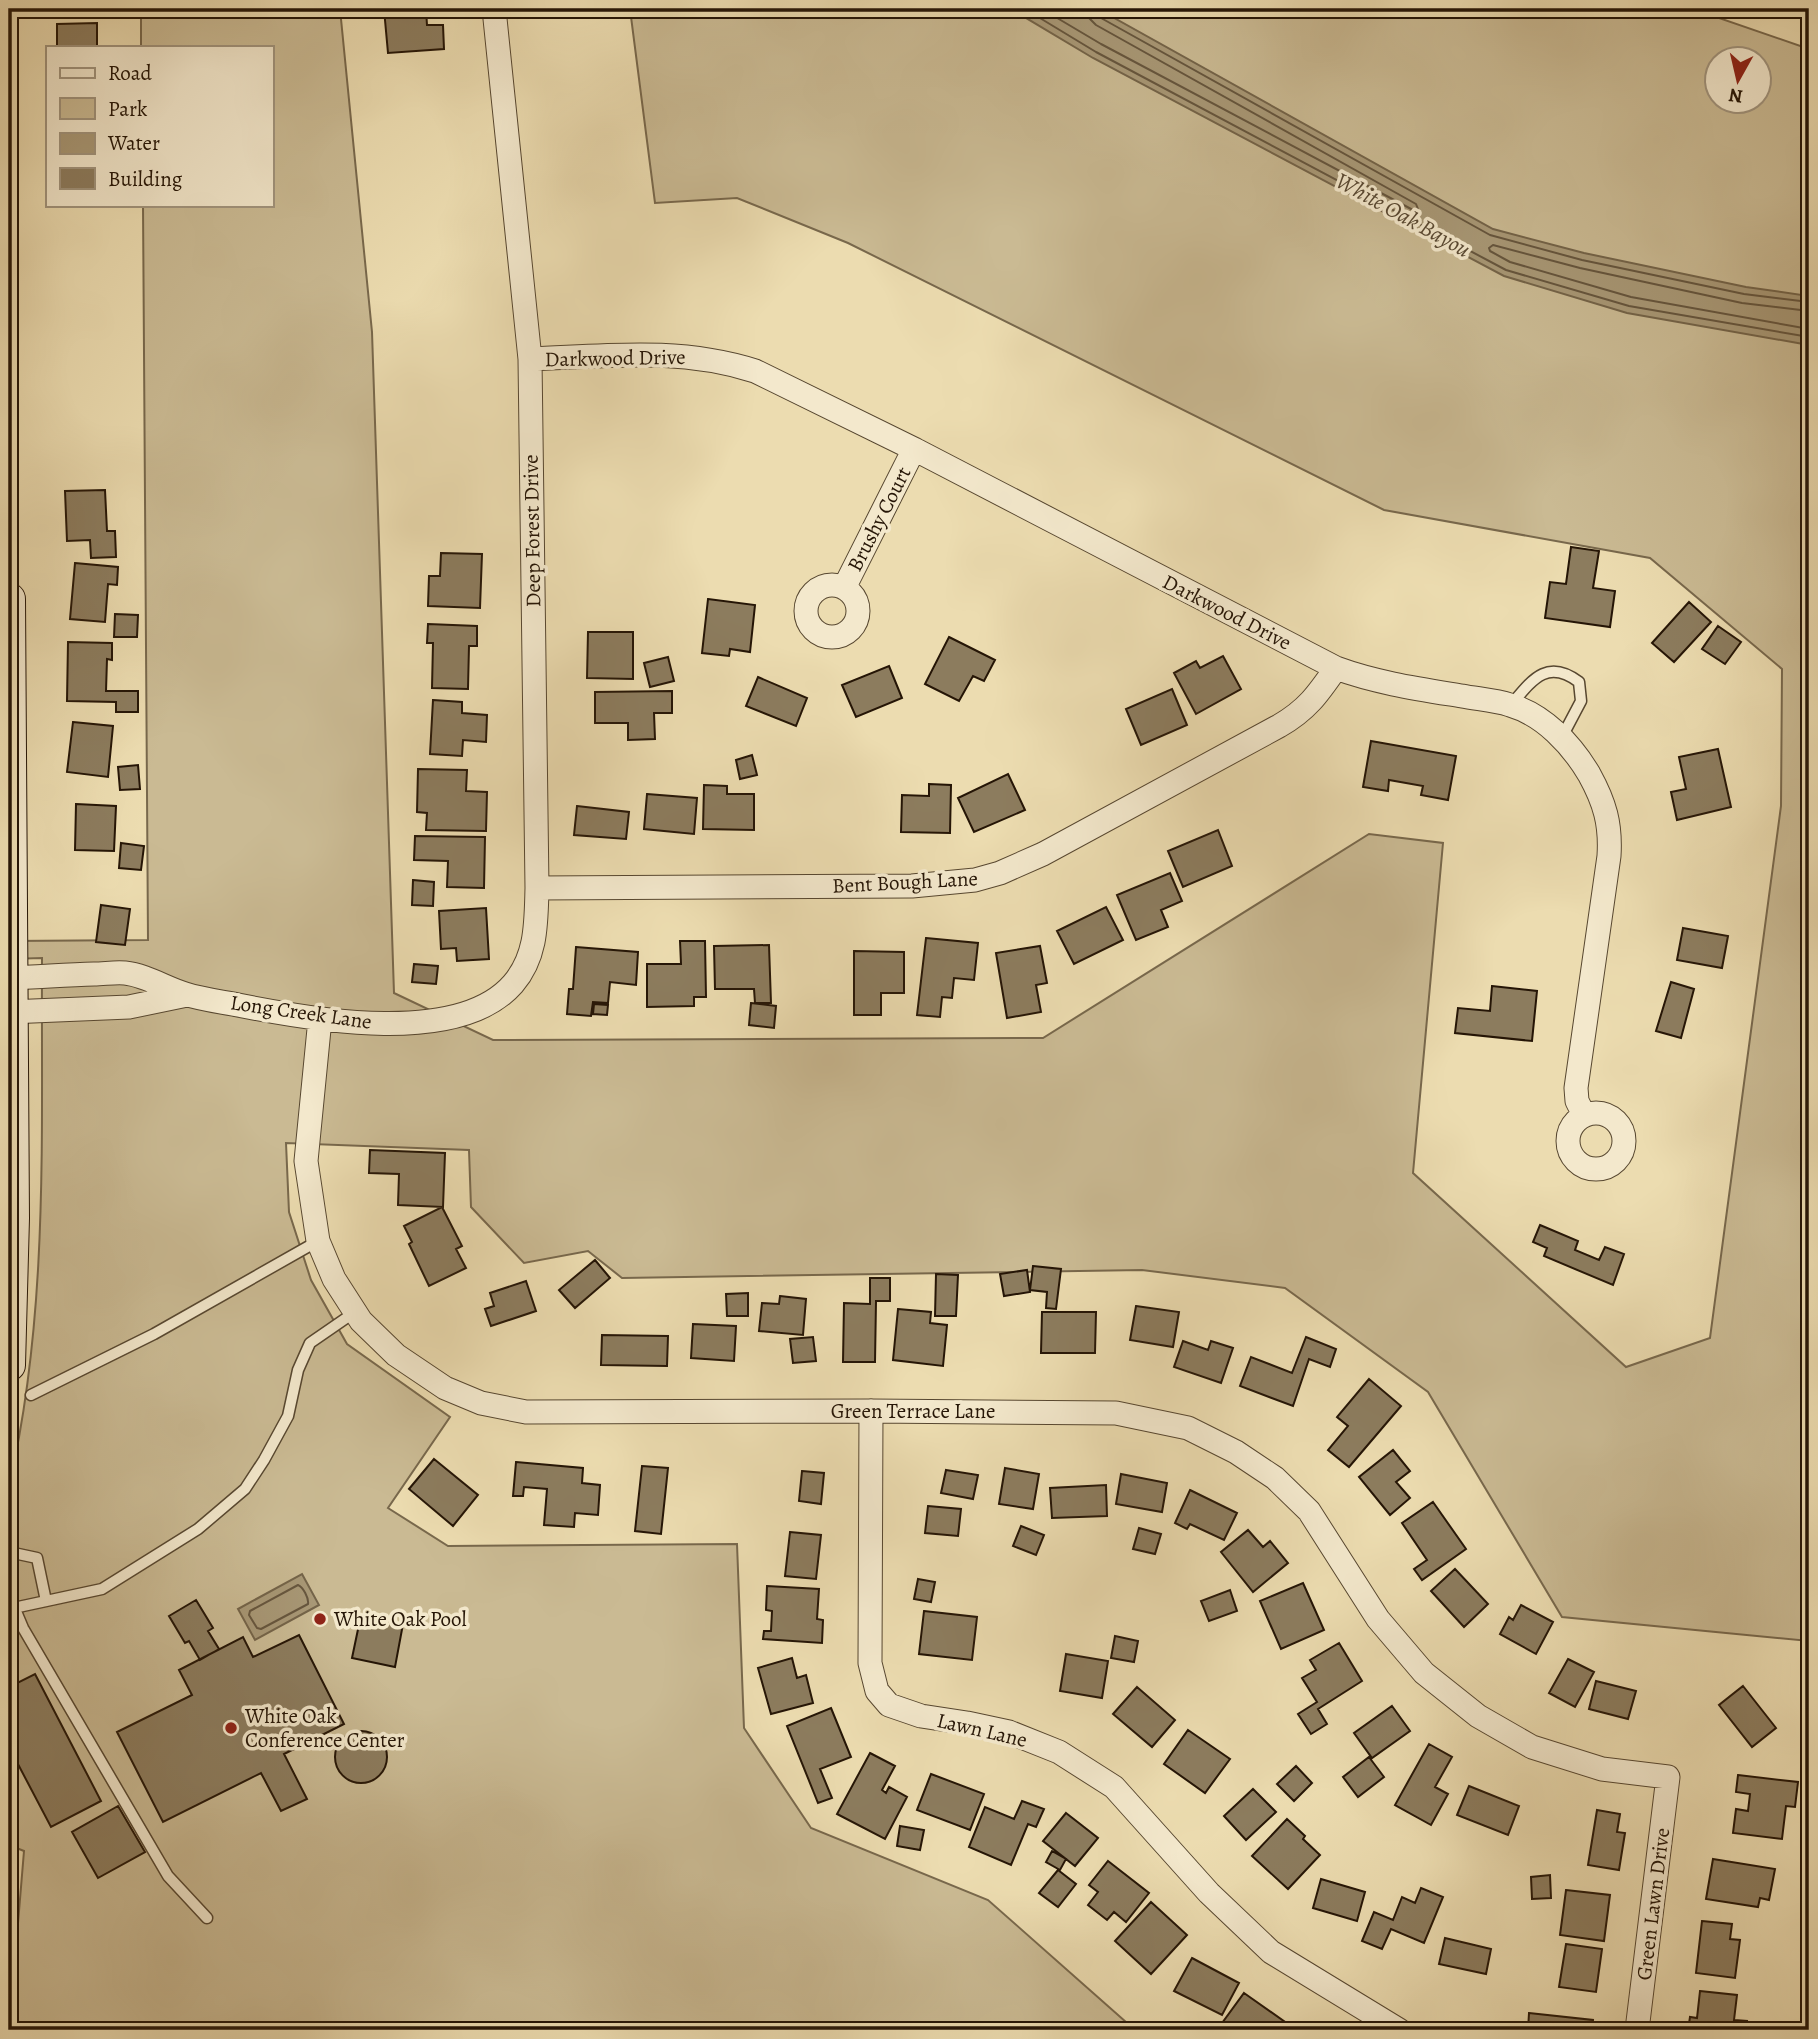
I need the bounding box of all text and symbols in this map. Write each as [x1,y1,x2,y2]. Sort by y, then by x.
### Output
legend [46,46,273,206]
north arrow [1702,46,1772,116]
text: Road [108,59,152,87]
text: N [1727,82,1744,110]
text: Park [108,95,148,123]
text: Water [107,129,160,157]
text: Building [108,165,183,193]
water label: White Oak Bayou [1330,165,1476,265]
street label: Darkwood Drive [544,343,686,373]
street label: Deep Forest Drive [517,454,547,608]
street label: Brushy Court [841,462,917,576]
street label: Darkwood Drive [1158,568,1296,656]
street label: Bent Bough Lane [832,864,978,900]
street label: Long Creek Lane [228,988,374,1036]
street label: Green Terrace Lane [831,1397,995,1425]
place label: White Oak Pool [333,1605,467,1633]
marker: White Oak Pool [312,1611,328,1627]
place label: White Oak Conference Center [244,1702,405,1754]
street label: Lawn Lane [934,1706,1030,1754]
marker: White Oak Conference Center [223,1720,239,1736]
street label: Green Lawn Drive [1630,1826,1676,1982]

